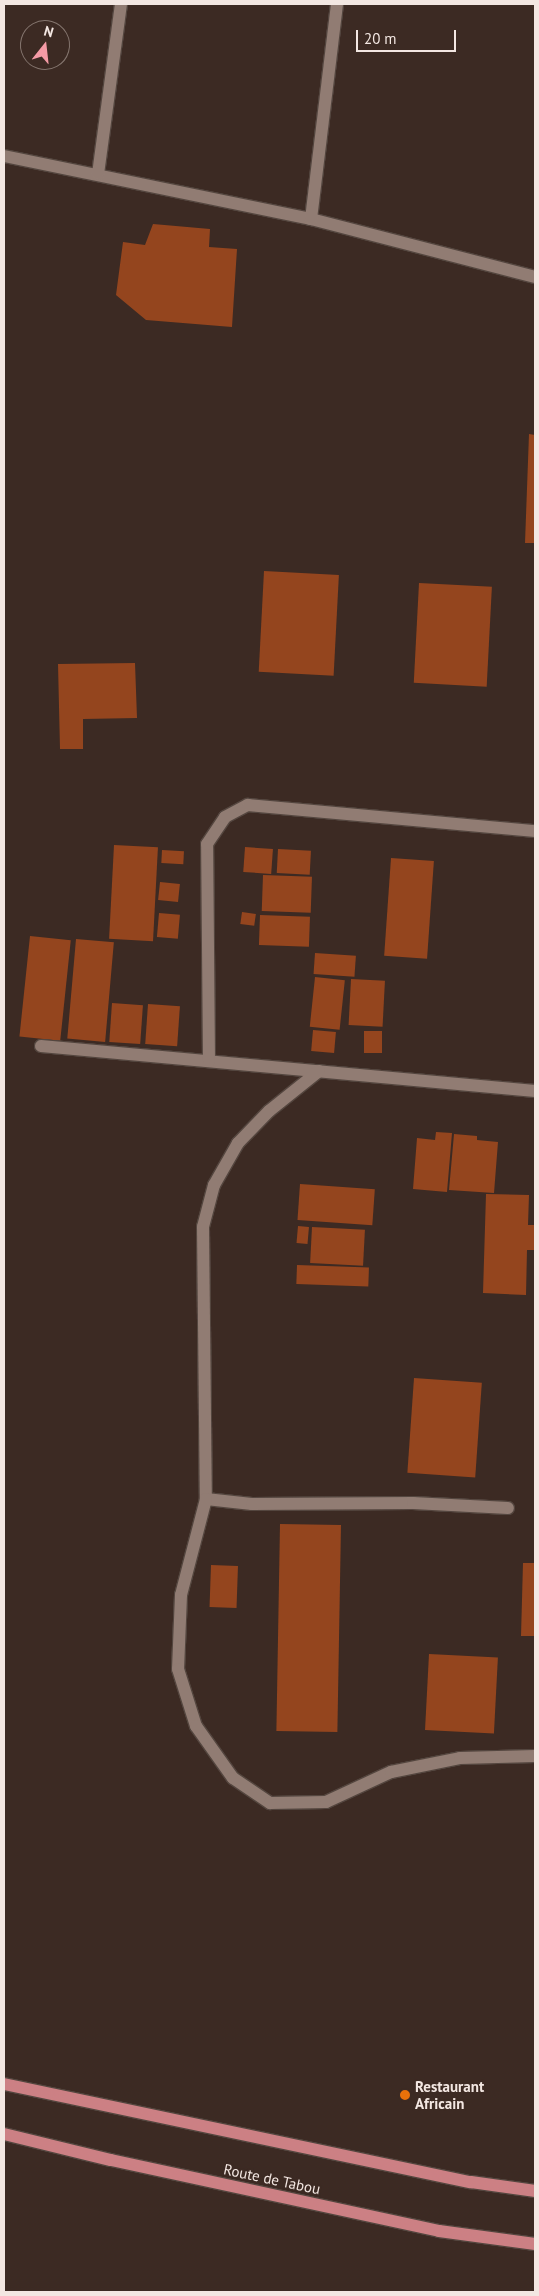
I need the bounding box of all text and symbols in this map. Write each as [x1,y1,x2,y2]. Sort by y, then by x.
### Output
north arrow [20,20,70,70]
scale bar [359,20,459,52]
text: N [42,22,56,41]
text: 20 m [364,29,397,48]
place label: Restaurant Africain [415,2077,484,2112]
marker: Restaurant Africain [399,2089,411,2101]
street label: Route de Tabou [222,2160,322,2198]

